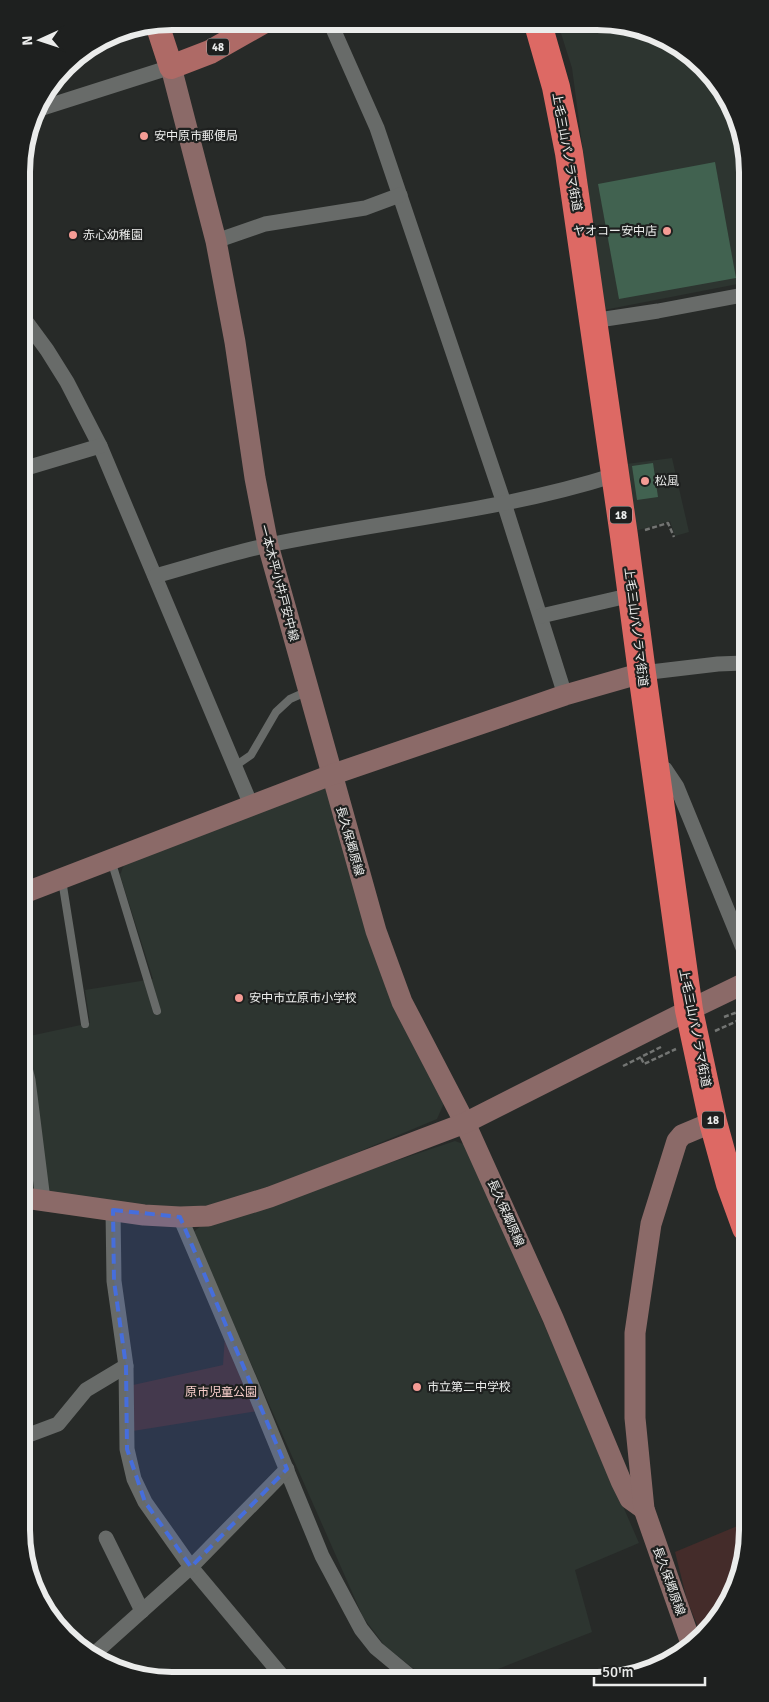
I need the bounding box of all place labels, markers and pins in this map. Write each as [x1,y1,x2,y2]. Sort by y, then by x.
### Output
place label: 安中原市郵便局 [154,129,238,144]
marker: 安中原市郵便局 [138,130,150,142]
place label: ヤオコー安中店 [573,224,657,239]
marker: ヤオコー安中店 [661,225,673,237]
place label: 赤心幼稚園 [83,228,143,243]
marker: 赤心幼稚園 [67,229,79,241]
place label: 松風 [655,474,679,489]
marker: 松風 [639,475,651,487]
place label: 安中市立原市小学校 [249,991,357,1006]
marker: 安中市立原市小学校 [233,992,245,1004]
place label: 市立第二中学校 [427,1380,511,1395]
marker: 市立第二中学校 [411,1381,423,1393]

